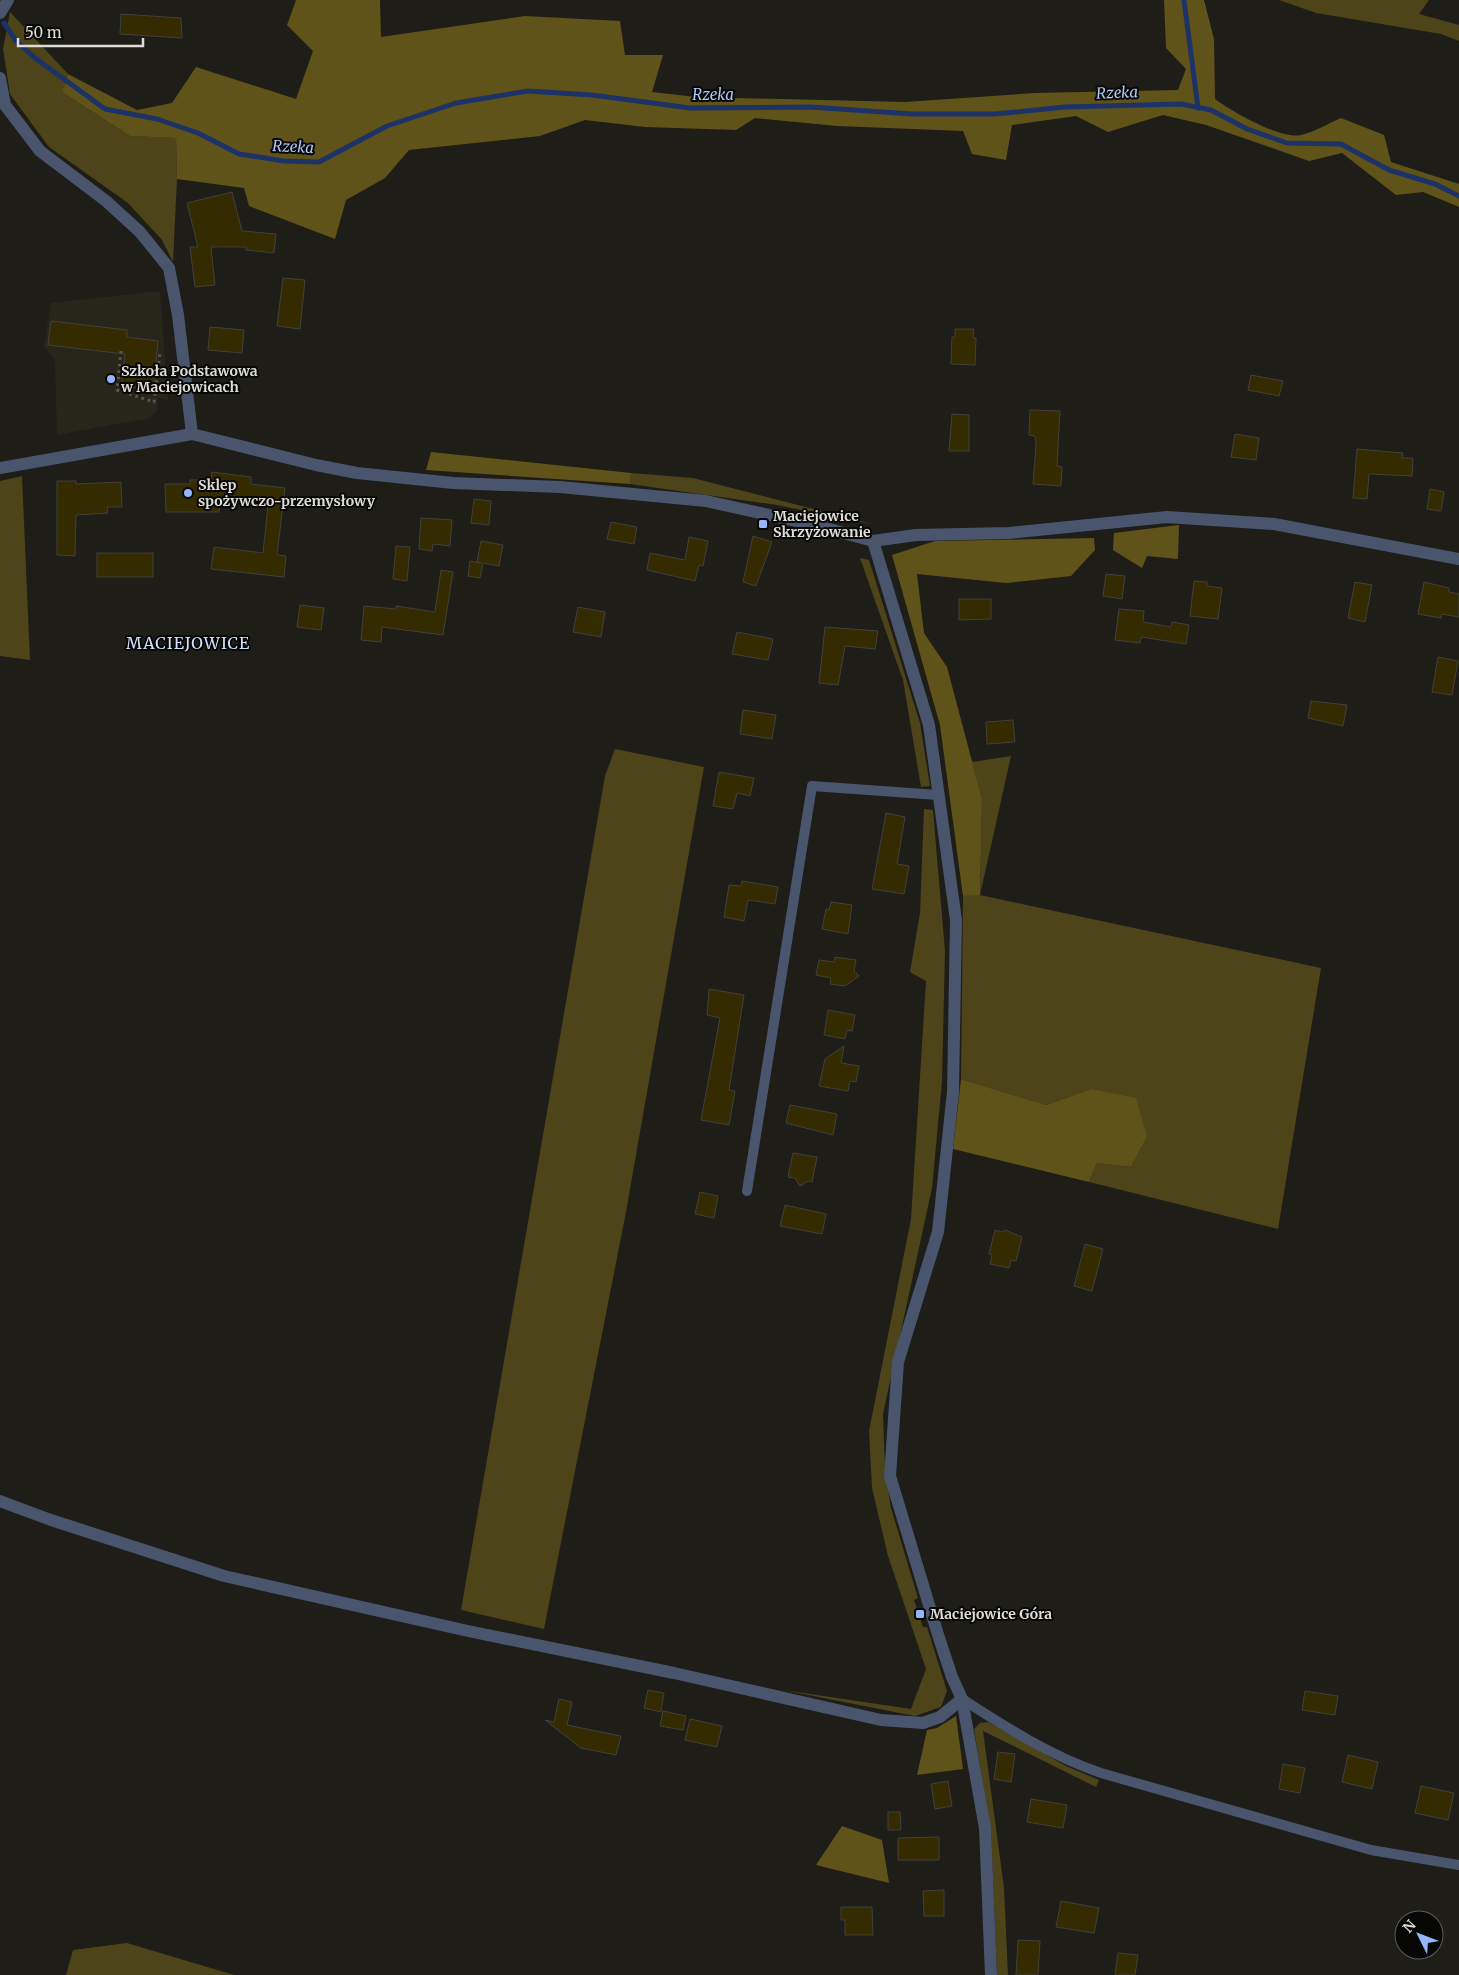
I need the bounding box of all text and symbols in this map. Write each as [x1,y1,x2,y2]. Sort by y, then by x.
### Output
scale bar [18,15,142,47]
text: 50 m [25,23,62,42]
water label: Rzeka [1096,82,1138,103]
water label: Rzeka [692,85,734,104]
water label: Rzeka [272,136,314,157]
place label: Szkoła Podstawowa w Maciejowicach [120,362,258,396]
marker: Szkoła Podstawowa w Maciejowicach [105,373,117,385]
place label: Sklep spożywczo-przemysłowy [198,476,376,510]
marker: Sklep spożywczo-przemysłowy [182,487,194,499]
place label: Maciejowice Skrzyżowanie [773,507,871,541]
marker: Maciejowice Skrzyżowanie [757,518,769,530]
district label: MACIEJOWICE [126,633,250,653]
place label: Maciejowice Góra [930,1605,1052,1623]
marker: Maciejowice Góra [914,1608,926,1620]
north arrow [1394,1910,1444,1960]
text: N [1399,1916,1420,1936]

